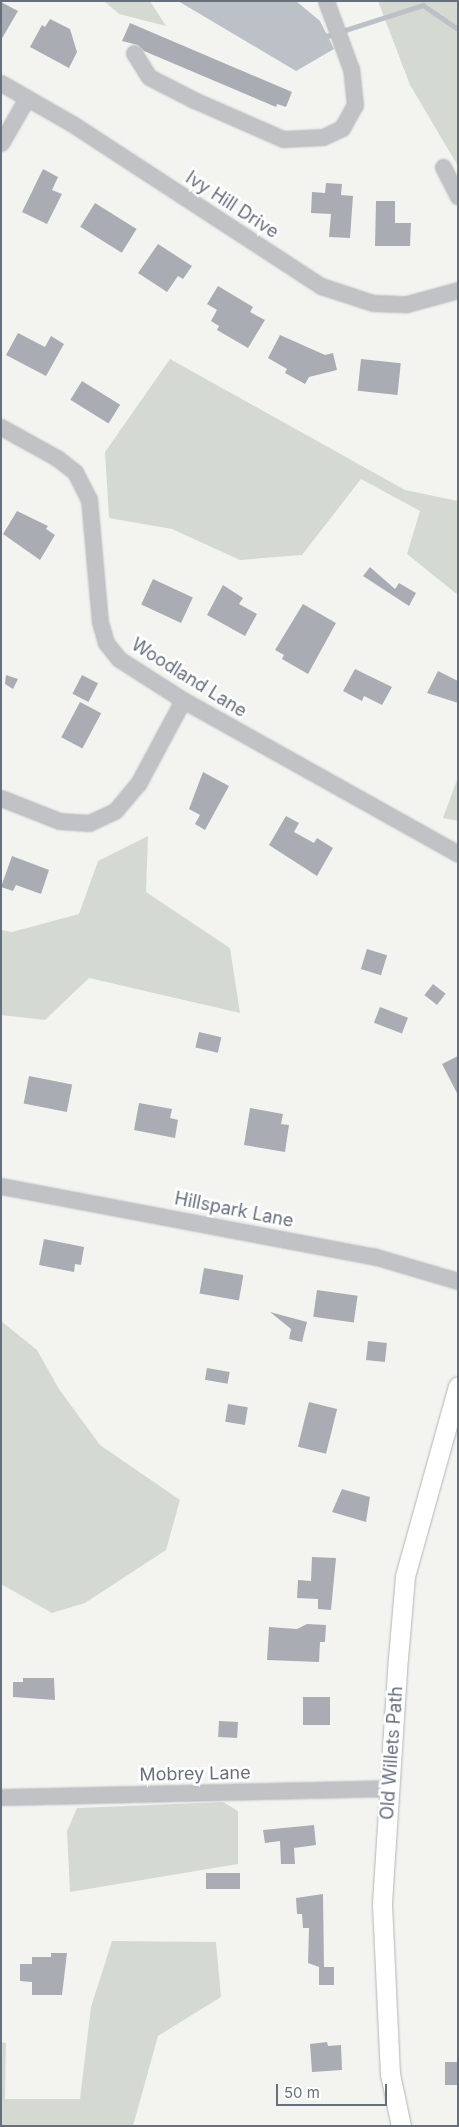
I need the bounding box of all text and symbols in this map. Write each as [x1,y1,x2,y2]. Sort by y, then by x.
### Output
street label: Ivy Hill Drive [182,167,282,243]
street label: Woodland Lane [127,634,251,722]
street label: Hillspark Lane [173,1188,295,1232]
street label: Old Willets Path [377,1685,407,1821]
street label: Mobrey Lane [139,1762,251,1786]
scale bar [279,2074,390,2106]
text: 50 m [284,2083,320,2102]

